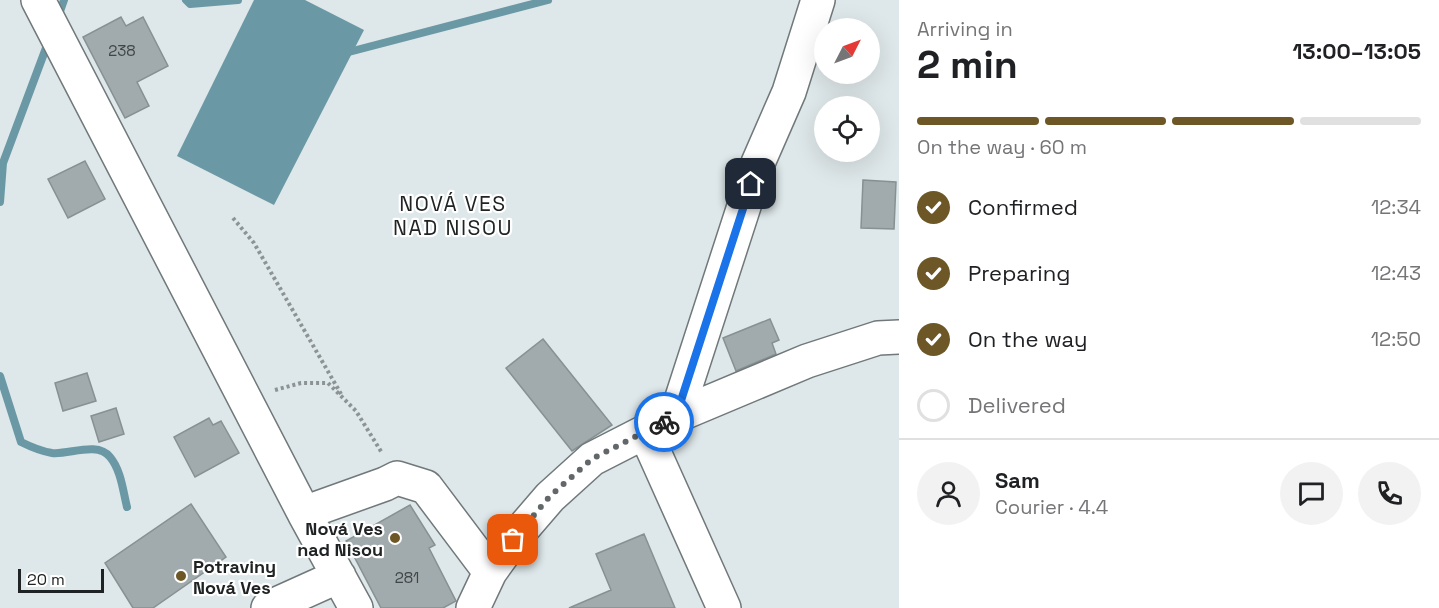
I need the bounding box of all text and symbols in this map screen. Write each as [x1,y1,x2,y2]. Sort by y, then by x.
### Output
text: Arriving in [917,16,1013,42]
north arrow [814,18,880,84]
map controls [814,18,880,162]
text: 13:00–13:05 [1292,37,1421,65]
text: 2 min [917,40,1018,89]
house number: 238 [108,41,136,60]
button: locate [814,96,880,162]
text: On the way · 60 m [917,134,1087,160]
pin [725,158,776,209]
icon: home [734,167,767,200]
district label: NOVÁ VES NAD NISOU [393,190,513,241]
icon: check [917,191,950,224]
text: Confirmed [968,193,1078,221]
text: 12:34 [1371,194,1421,220]
icon: check [917,257,950,290]
text: Preparing [968,259,1070,287]
text: 12:43 [1371,260,1421,286]
icon: check [917,323,950,356]
text: On the way [968,325,1087,353]
text: 12:50 [1371,326,1421,352]
text: Delivered [968,391,1066,419]
courier [634,392,694,452]
icon: bike [648,406,681,439]
button: person [917,462,980,525]
button: chat [1280,462,1343,525]
button: phone [1358,462,1421,525]
text: Sam [995,466,1040,494]
text: Courier · 4.4 [995,494,1108,520]
pin [487,514,538,565]
place label: Nová Ves nad Nisou [297,517,383,561]
icon: bag [496,523,529,556]
marker: Nová Ves nad Nisou [388,531,402,545]
place label: Potraviny Nová Ves [193,555,276,599]
scale bar [18,566,104,594]
house number: 281 [395,568,419,587]
text: 20 m [27,569,65,590]
marker: Potraviny Nová Ves [174,569,188,583]

